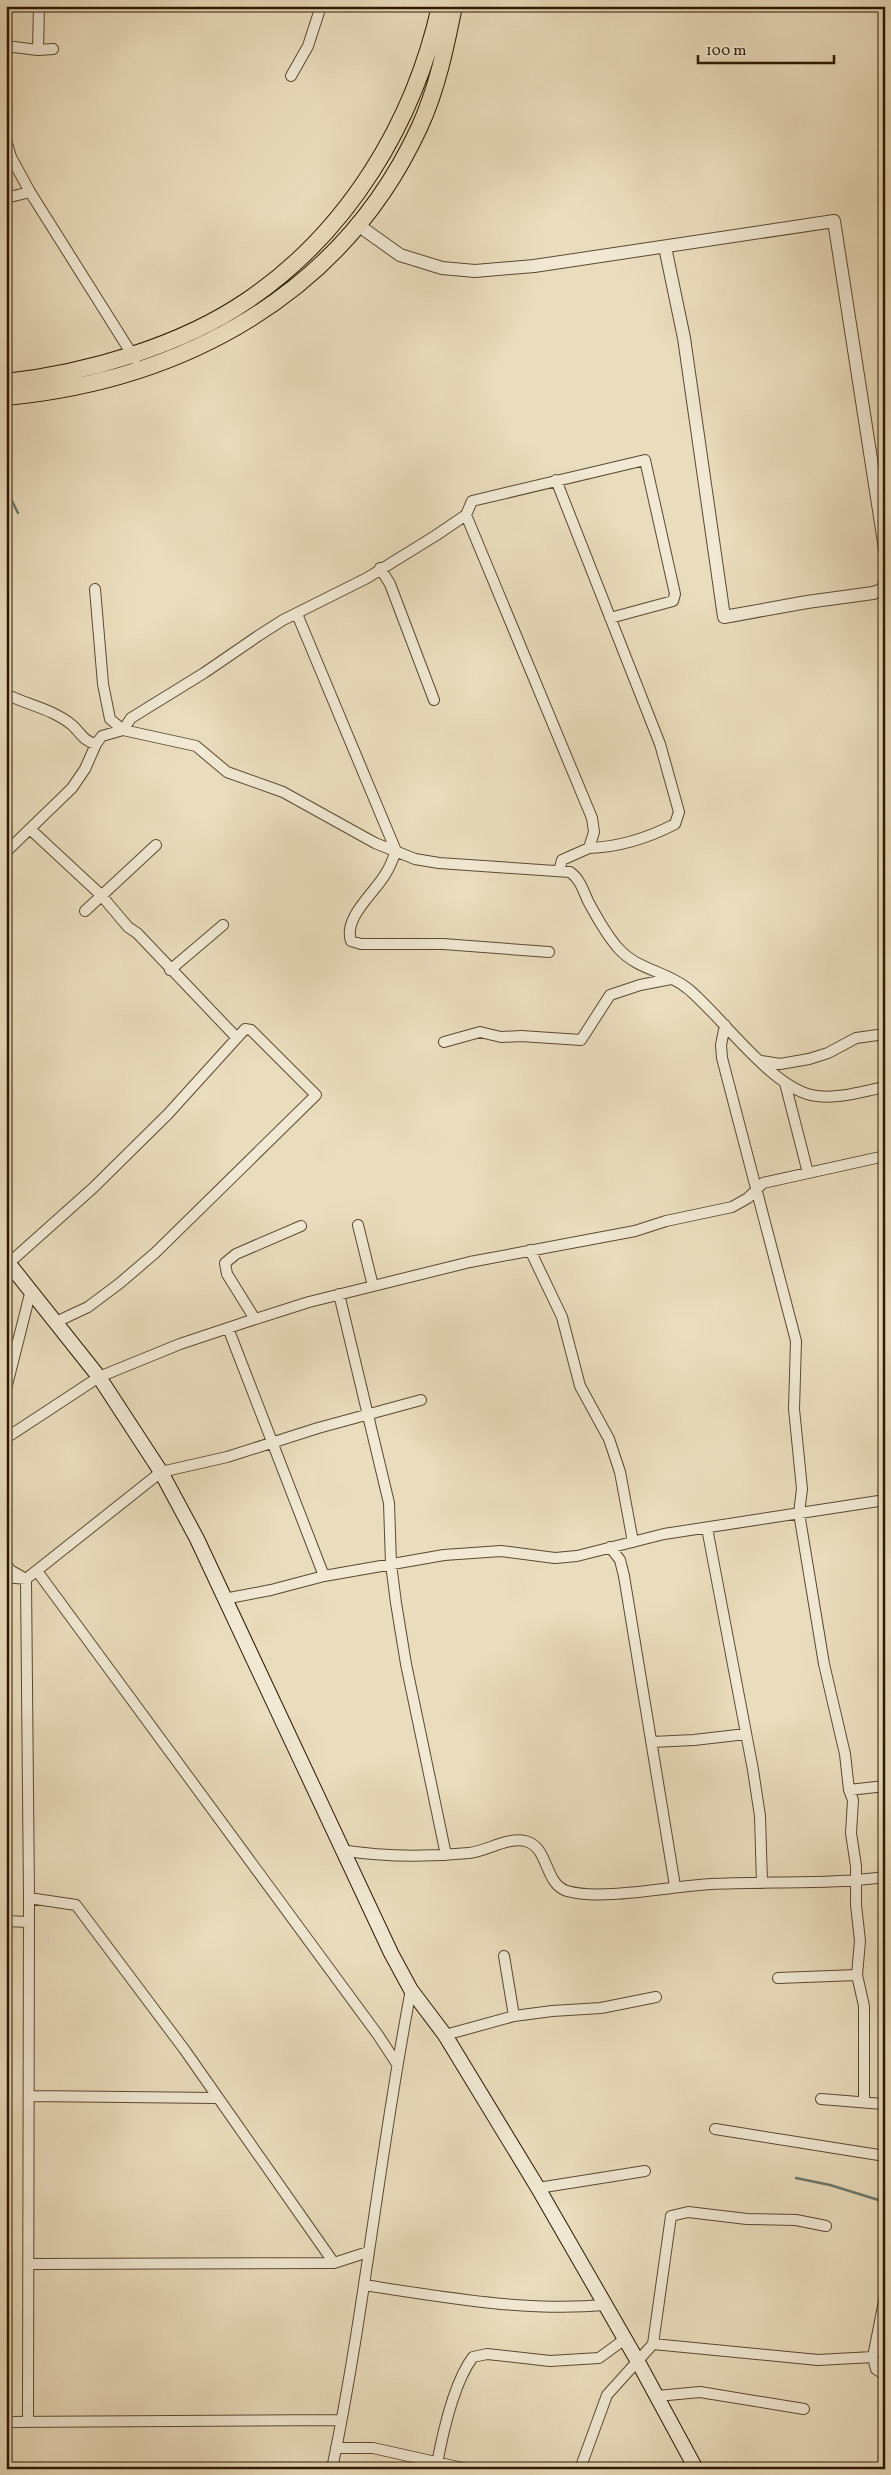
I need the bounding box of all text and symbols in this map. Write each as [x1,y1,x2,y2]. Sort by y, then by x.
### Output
scale bar [698,32,835,64]
text: 100 m [706,41,746,62]

